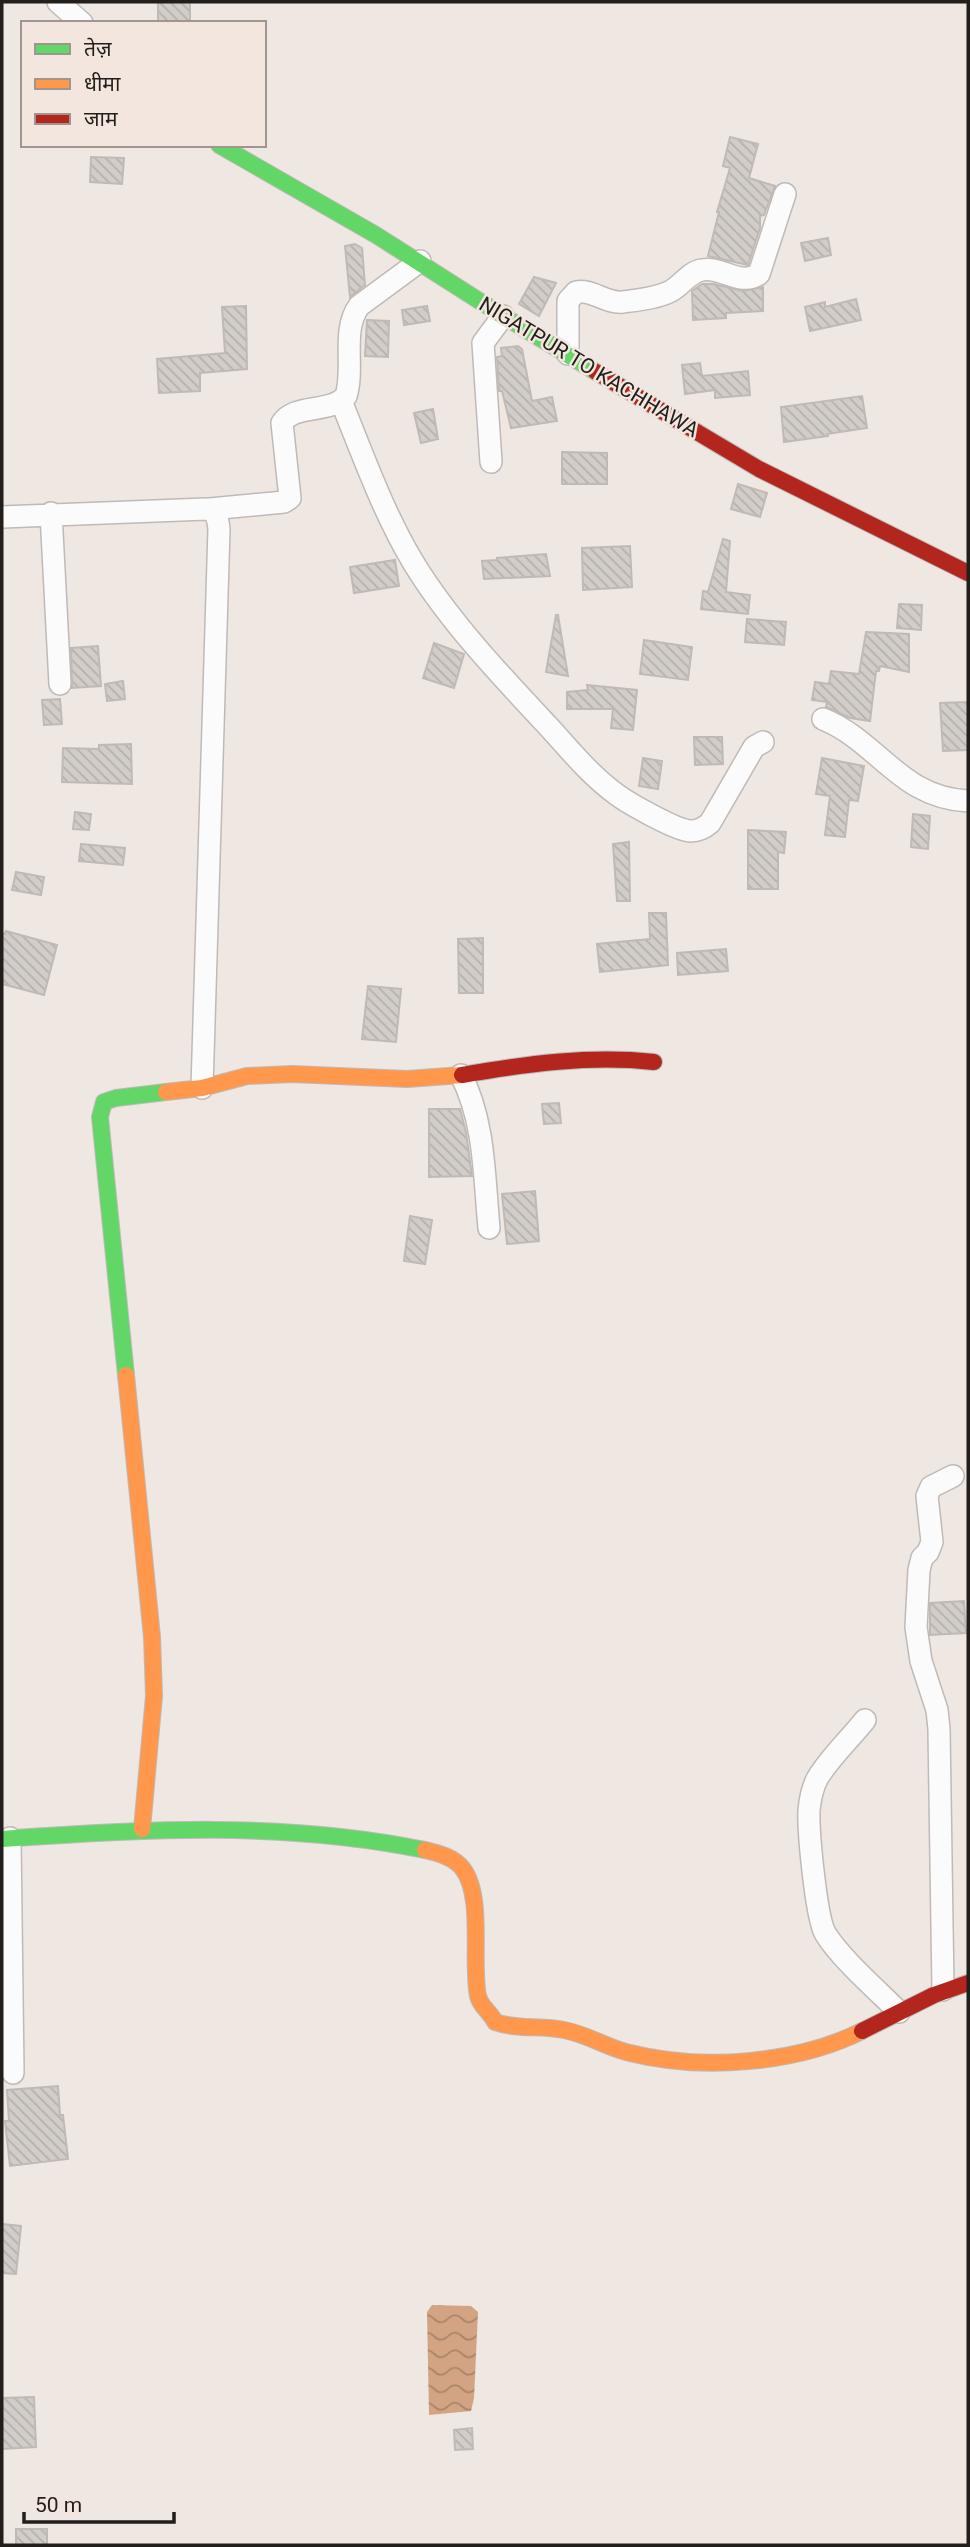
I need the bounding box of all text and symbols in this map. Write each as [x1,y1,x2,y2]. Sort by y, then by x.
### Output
legend [21,21,266,147]
text: तेज़ [84,37,112,61]
text: धीमा [84,72,121,96]
text: जाम [84,107,118,131]
street label: NIGATPUR TO KACHHAWA [475,292,703,442]
scale bar [24,2480,175,2524]
text: 50 m [35,2493,82,2517]

